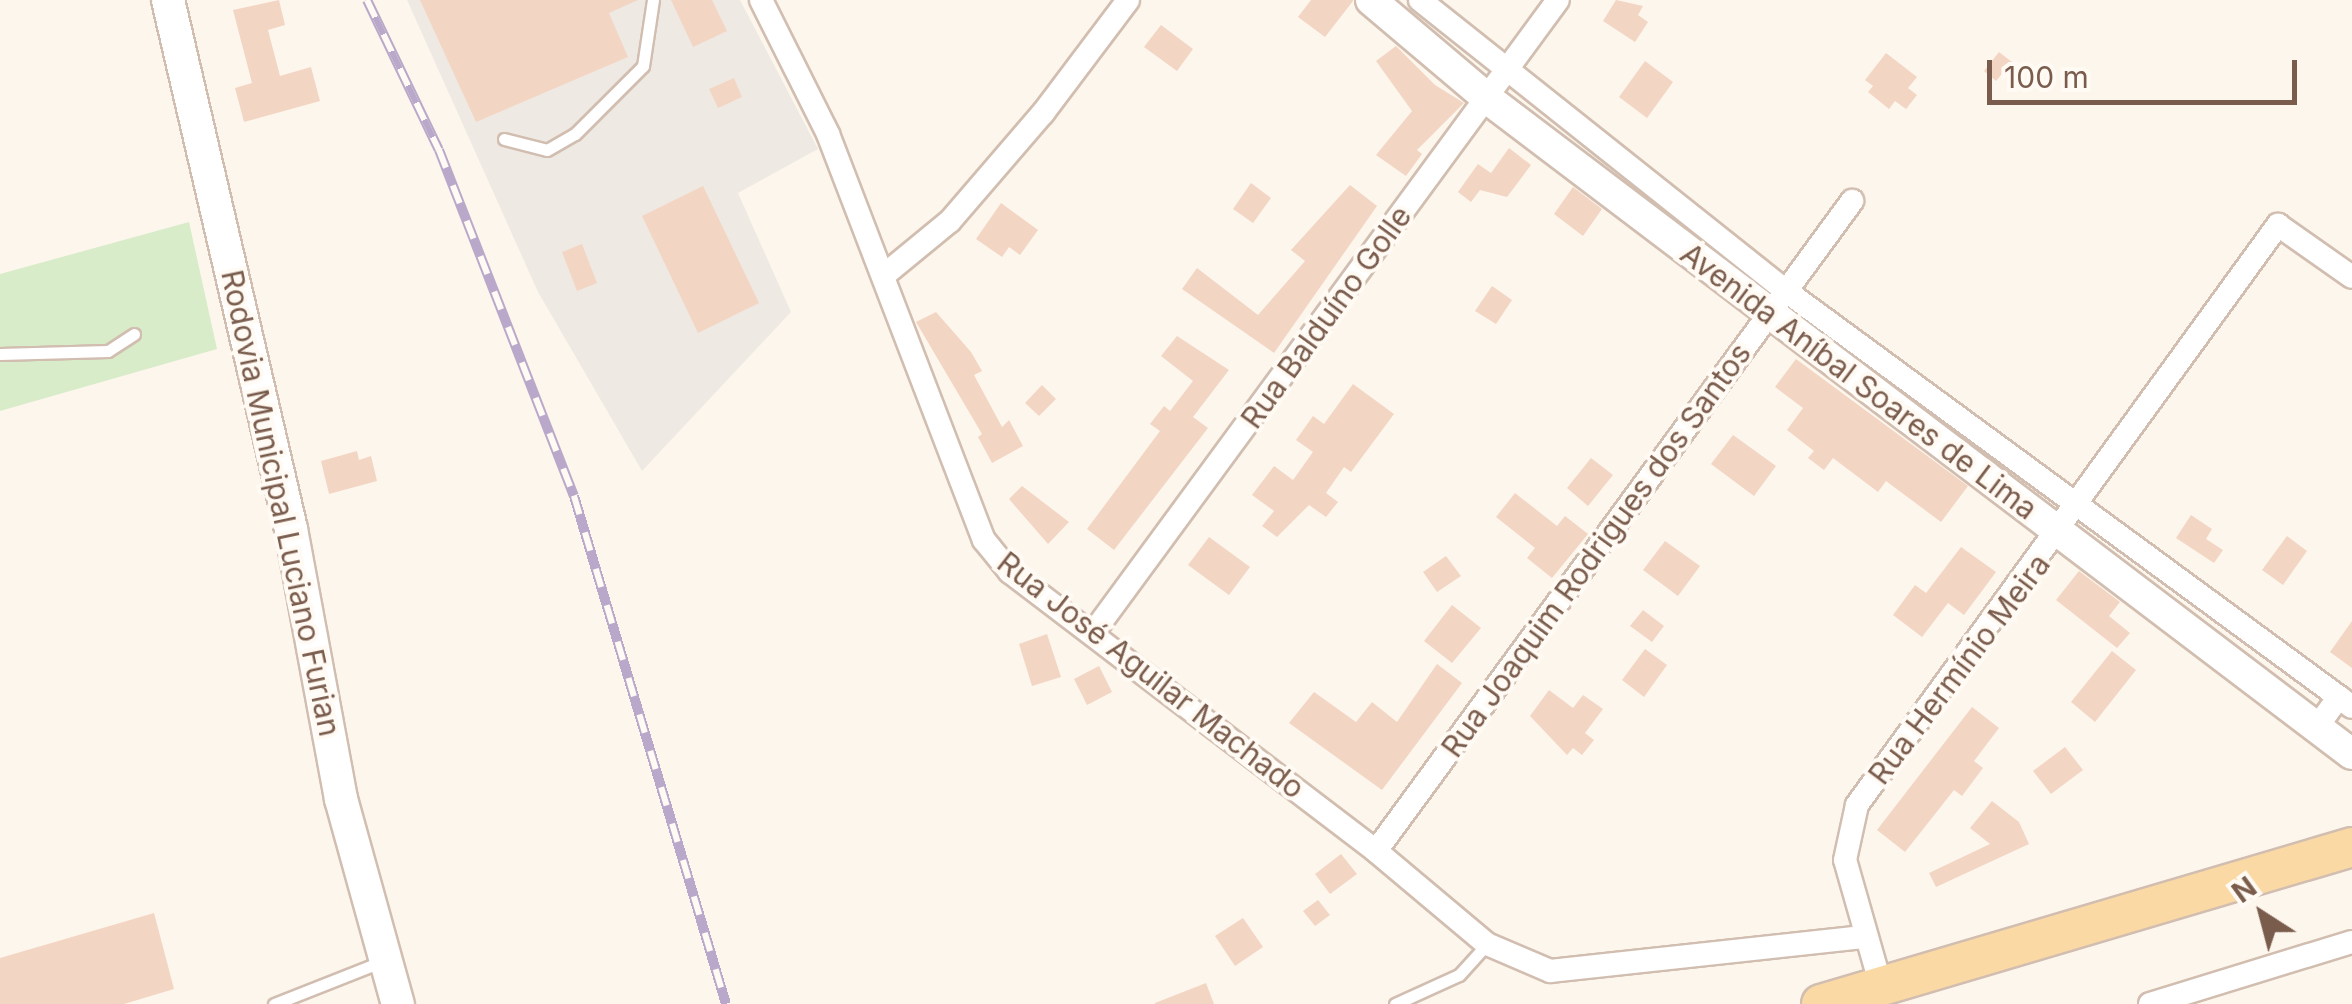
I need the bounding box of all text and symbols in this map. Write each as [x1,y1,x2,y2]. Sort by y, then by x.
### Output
scale bar [1992,40,2302,102]
text: 100 m [2004,59,2089,95]
street label: Rua Balduíno Golle [1233,199,1419,435]
street label: Avenida Aníbal Soares de Lima [1674,235,2044,527]
street label: Rodovia Municipal Luciano Furian [214,267,348,739]
street label: Rua Joaquim Rodrigues dos Santos [1434,336,1758,764]
street label: Rua José Aguilar Machado [991,544,1311,806]
street label: Rua Hermínio Meira [1861,547,2057,791]
north arrow [2212,864,2312,964]
text: N [2226,870,2263,910]

